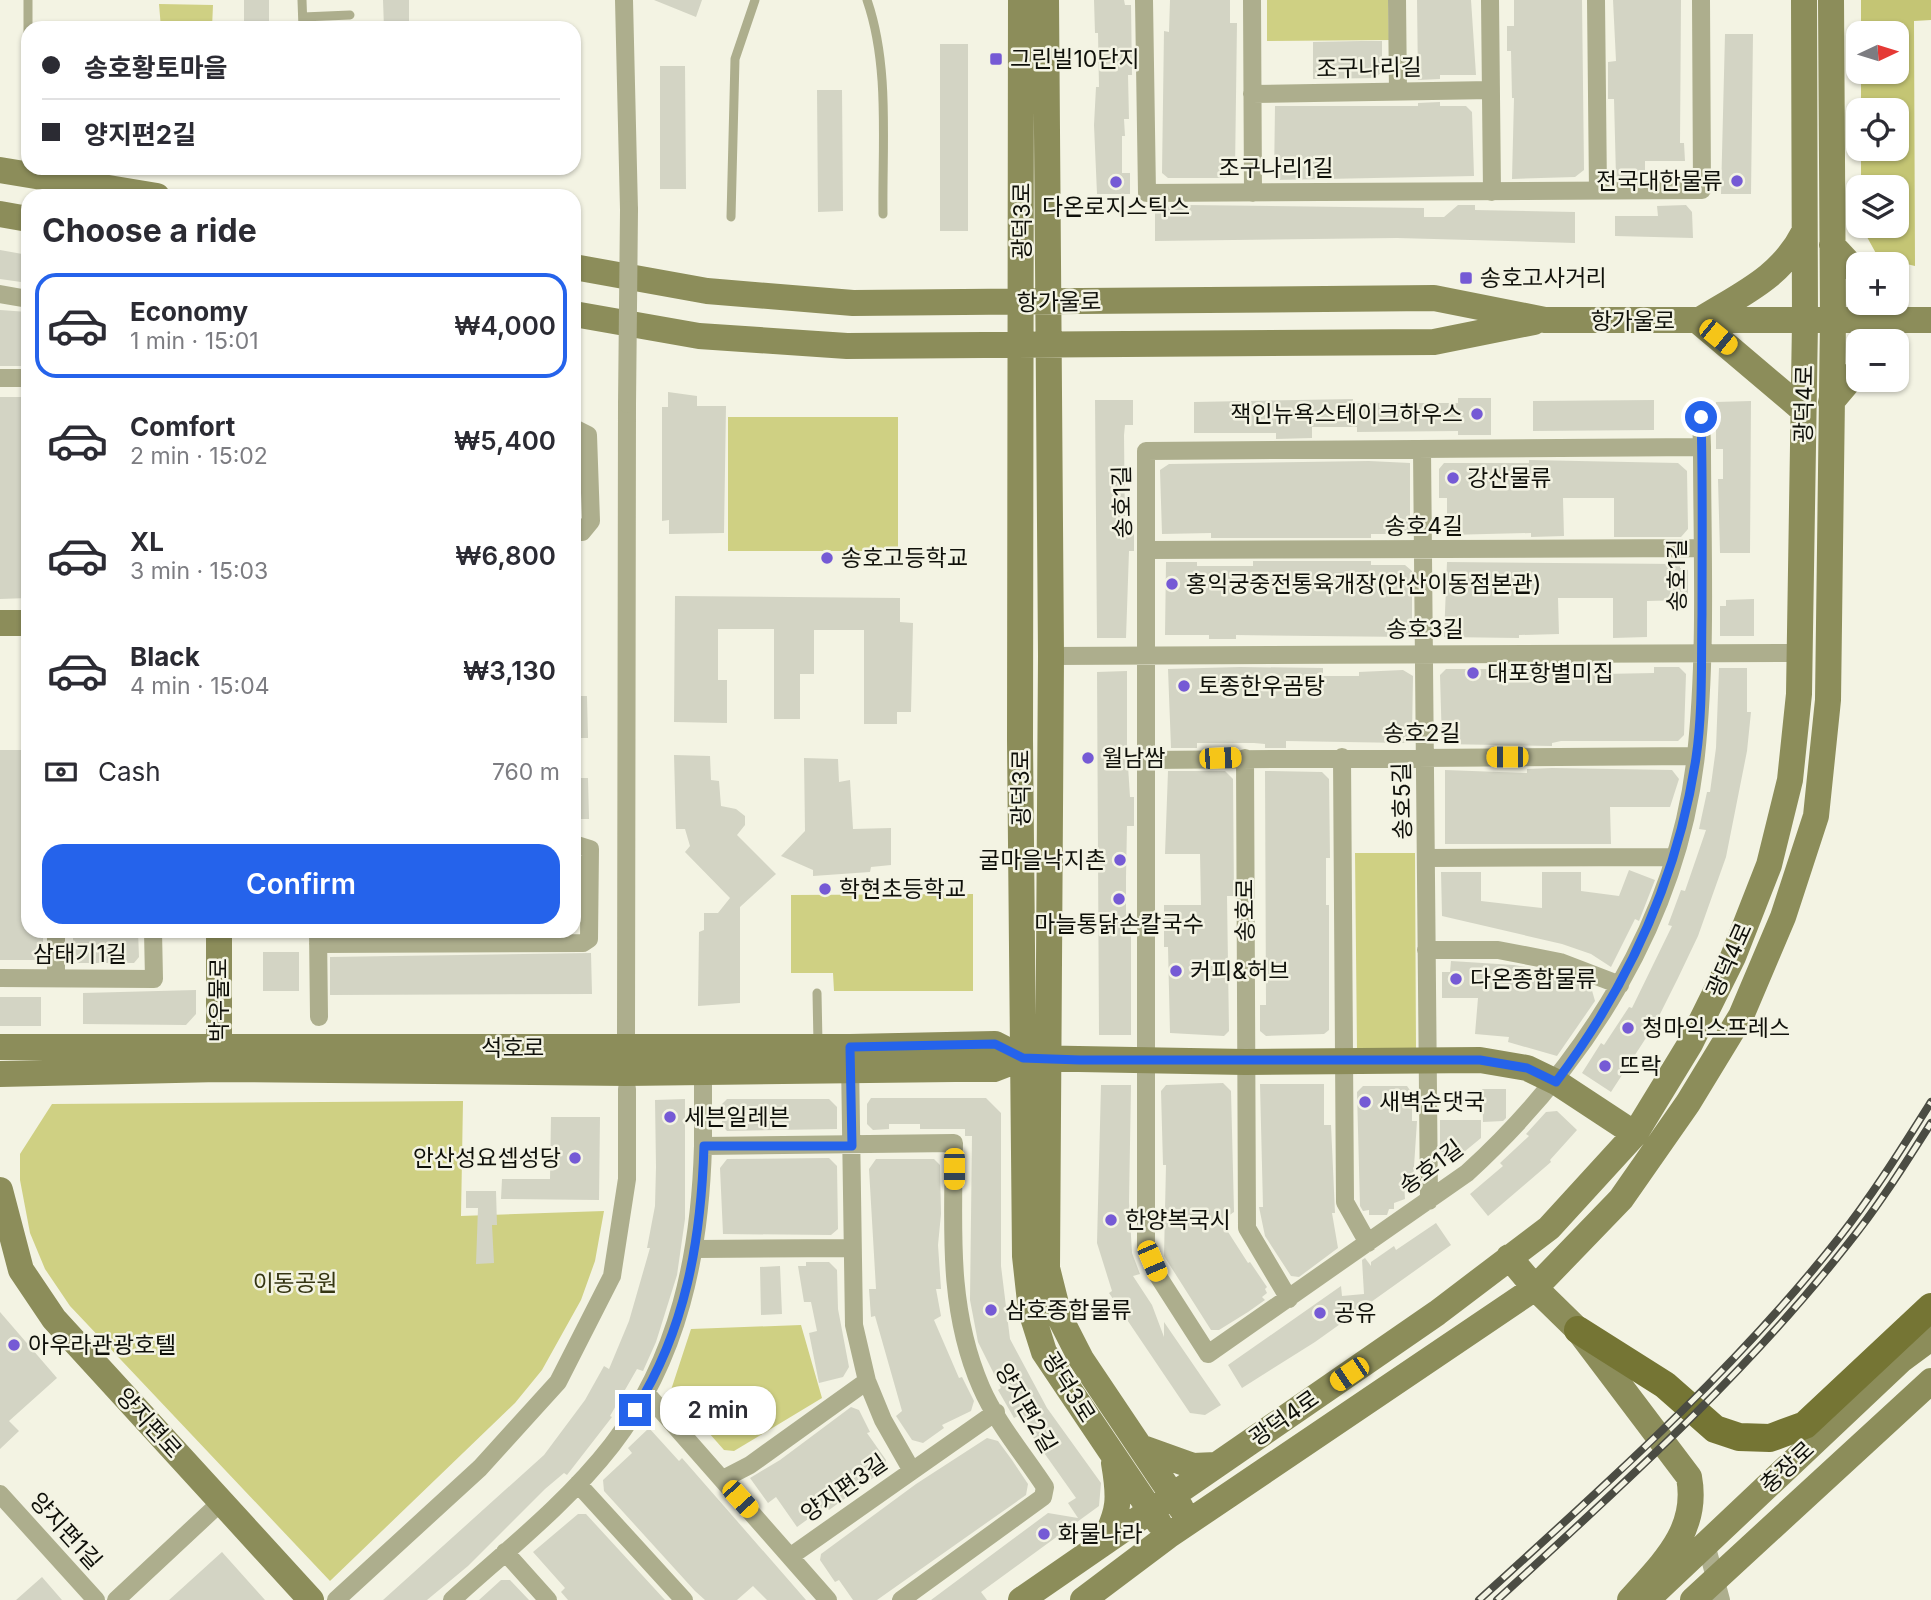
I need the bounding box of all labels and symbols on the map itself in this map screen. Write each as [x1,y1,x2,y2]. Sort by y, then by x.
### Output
north arrow [1846,21,1909,84]
place label: 그린빌10단지 [1010,45,1140,73]
marker: 그린빌10단지 [988,51,1004,67]
street label: 조구나리길 [1316,53,1422,83]
street label: 조구나리1길 [1218,154,1334,182]
place label: 전국대한물류 [1596,167,1723,195]
marker: 전국대한물류 [1729,173,1745,189]
marker: 다온로지스틱스 [1108,174,1124,190]
street label: 광덕3로 [1008,182,1036,260]
place label: 다온로지스틱스 [1042,193,1190,221]
place label: 송호고사거리 [1480,264,1607,292]
marker: 송호고사거리 [1458,270,1474,286]
street label: 항가울로 [1016,287,1102,317]
street label: 항가울로 [1591,307,1675,335]
car [1696,316,1741,358]
street label: 광덕4로 [1789,365,1819,443]
place label: 잭인뉴욕스테이크하우스 [1230,400,1463,428]
route start [1685,401,1717,433]
marker: 잭인뉴욕스테이크하우스 [1469,406,1485,422]
place label: 강산물류 [1467,464,1552,492]
street label: 송호1길 [1107,465,1137,539]
marker: 강산물류 [1445,470,1461,486]
street label: 송호4길 [1385,512,1463,540]
street label: 송호1길 [1663,539,1691,611]
place label: 송호고등학교 [841,544,968,572]
marker: 송호고등학교 [819,550,835,566]
place label: 홍익궁중전통육개장(안산이동점본관) [1186,570,1541,598]
marker: 홍익궁중전통육개장(안산이동점본관) [1164,576,1180,592]
street label: 송호3길 [1386,615,1464,643]
place label: 대포항별미집 [1487,659,1614,687]
marker: 대포항별미집 [1465,665,1481,681]
place label: 토종한우곰탕 [1198,672,1325,700]
marker: 토종한우곰탕 [1176,678,1192,694]
street label: 송호2길 [1383,719,1461,747]
place label: 월남쌈 [1102,744,1165,772]
car [1199,747,1242,769]
car [1487,747,1529,768]
street label: 광덕3로 [1007,749,1035,827]
marker: 월남쌈 [1080,750,1096,766]
street label: 송호5길 [1387,762,1417,840]
place label: 굴마을낙지촌 [979,846,1106,874]
marker: 굴마을낙지촌 [1112,852,1128,868]
place label: 학현초등학교 [839,875,966,903]
street label: 송호로 [1231,878,1259,942]
marker: 학현초등학교 [817,881,833,897]
marker: 마늘통닭손칼국수 [1111,891,1127,907]
place label: 마늘통닭손칼국수 [1034,910,1204,938]
street label: 광덕4로 [1700,919,1758,1001]
street label: 삼태기1길 [33,940,127,968]
place label: 커피&허브 [1190,957,1289,985]
street label: 박우물로 [205,958,233,1042]
marker: 커피&허브 [1168,963,1184,979]
place label: 다온종합물류 [1470,965,1597,993]
marker: 다온종합물류 [1448,971,1464,987]
place label: 청마익스프레스 [1642,1014,1790,1042]
marker: 청마익스프레스 [1620,1020,1636,1036]
street label: 석호로 [481,1034,545,1062]
place label: 뜨락 [1619,1052,1661,1080]
marker: 뜨락 [1597,1058,1613,1074]
place label: 새벽순댓국 [1379,1088,1485,1116]
marker: 새벽순댓국 [1357,1094,1373,1110]
place label: 세븐일레븐 [684,1103,790,1131]
marker: 세븐일레븐 [662,1109,678,1125]
street label: 송호1길 [1393,1134,1469,1200]
place label: 안산성요셉성당 [413,1144,561,1172]
car [944,1148,965,1190]
marker: 안산성요셉성당 [567,1150,583,1166]
place label: 한양복국시 [1125,1206,1231,1234]
marker: 한양복국시 [1103,1212,1119,1228]
car [1135,1238,1170,1284]
park label: 이동공원 [253,1269,337,1297]
place label: 삼호종합물류 [1005,1296,1132,1324]
place label: 공유 [1334,1299,1376,1327]
marker: 삼호종합물류 [983,1302,999,1318]
marker: 공유 [1312,1305,1328,1321]
place label: 아우라관광호텔 [28,1331,176,1359]
marker: 아우라관광호텔 [6,1337,22,1353]
street label: 광덕3로 [1037,1347,1101,1427]
car [1326,1354,1373,1394]
street label: 양지편2길 [989,1358,1063,1458]
street label: 양지편로 [110,1382,188,1464]
street label: 광덕4로 [1244,1384,1324,1452]
callout: 2 min [660,1386,775,1434]
route end [619,1394,651,1426]
street label: 충장로 [1754,1435,1820,1499]
street label: 양지편3길 [795,1448,893,1528]
car [719,1476,762,1522]
street label: 양지편1길 [24,1487,108,1575]
place label: 화물나라 [1058,1520,1143,1548]
marker: 화물나라 [1036,1526,1052,1542]

